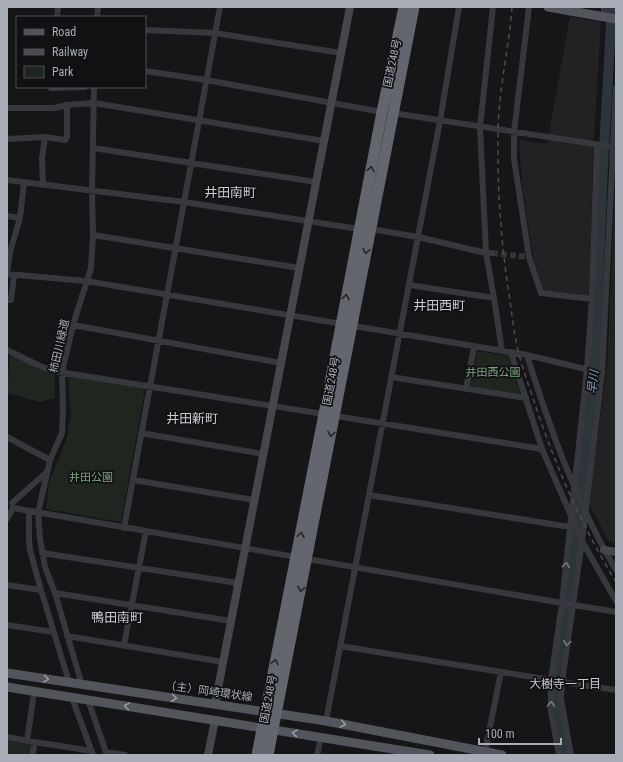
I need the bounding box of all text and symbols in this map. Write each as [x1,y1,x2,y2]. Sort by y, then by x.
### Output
legend [16,16,146,88]
text: Road [52,25,76,39]
street label: 国道248号 [381,38,404,89]
text: Railway [52,45,88,59]
text: Park [52,65,74,79]
one-way arrow [366,166,374,172]
district label: 井田南町 [204,185,256,200]
one-way arrow [363,248,371,255]
one-way arrow [342,294,350,300]
district label: 井田西町 [413,298,465,313]
street label: 柿田川緑道 [47,318,72,374]
street label: 国道248号 [320,356,343,407]
park label: 井田西公園 [466,366,521,379]
water label: 早川 [585,367,601,395]
district label: 井田新町 [166,411,218,426]
one-way arrow [327,431,336,437]
park label: 井田公園 [69,471,113,484]
one-way arrow [296,532,304,538]
one-way arrow [561,562,570,568]
one-way arrow [297,586,305,592]
district label: 鴨田南町 [91,610,143,625]
one-way arrow [563,640,572,646]
one-way arrow [271,659,279,665]
one-way arrow [42,674,49,683]
street label: 国道248号 [257,674,280,725]
district label: 大樹寺一丁目 [529,677,601,691]
street label: （主）岡崎環状線 [164,679,253,704]
one-way arrow [171,693,177,702]
one-way arrow [547,701,555,707]
one-way arrow [123,702,130,711]
one-way arrow [340,720,346,728]
scale bar [479,720,561,746]
text: 100 m [485,727,515,741]
one-way arrow [291,729,298,738]

